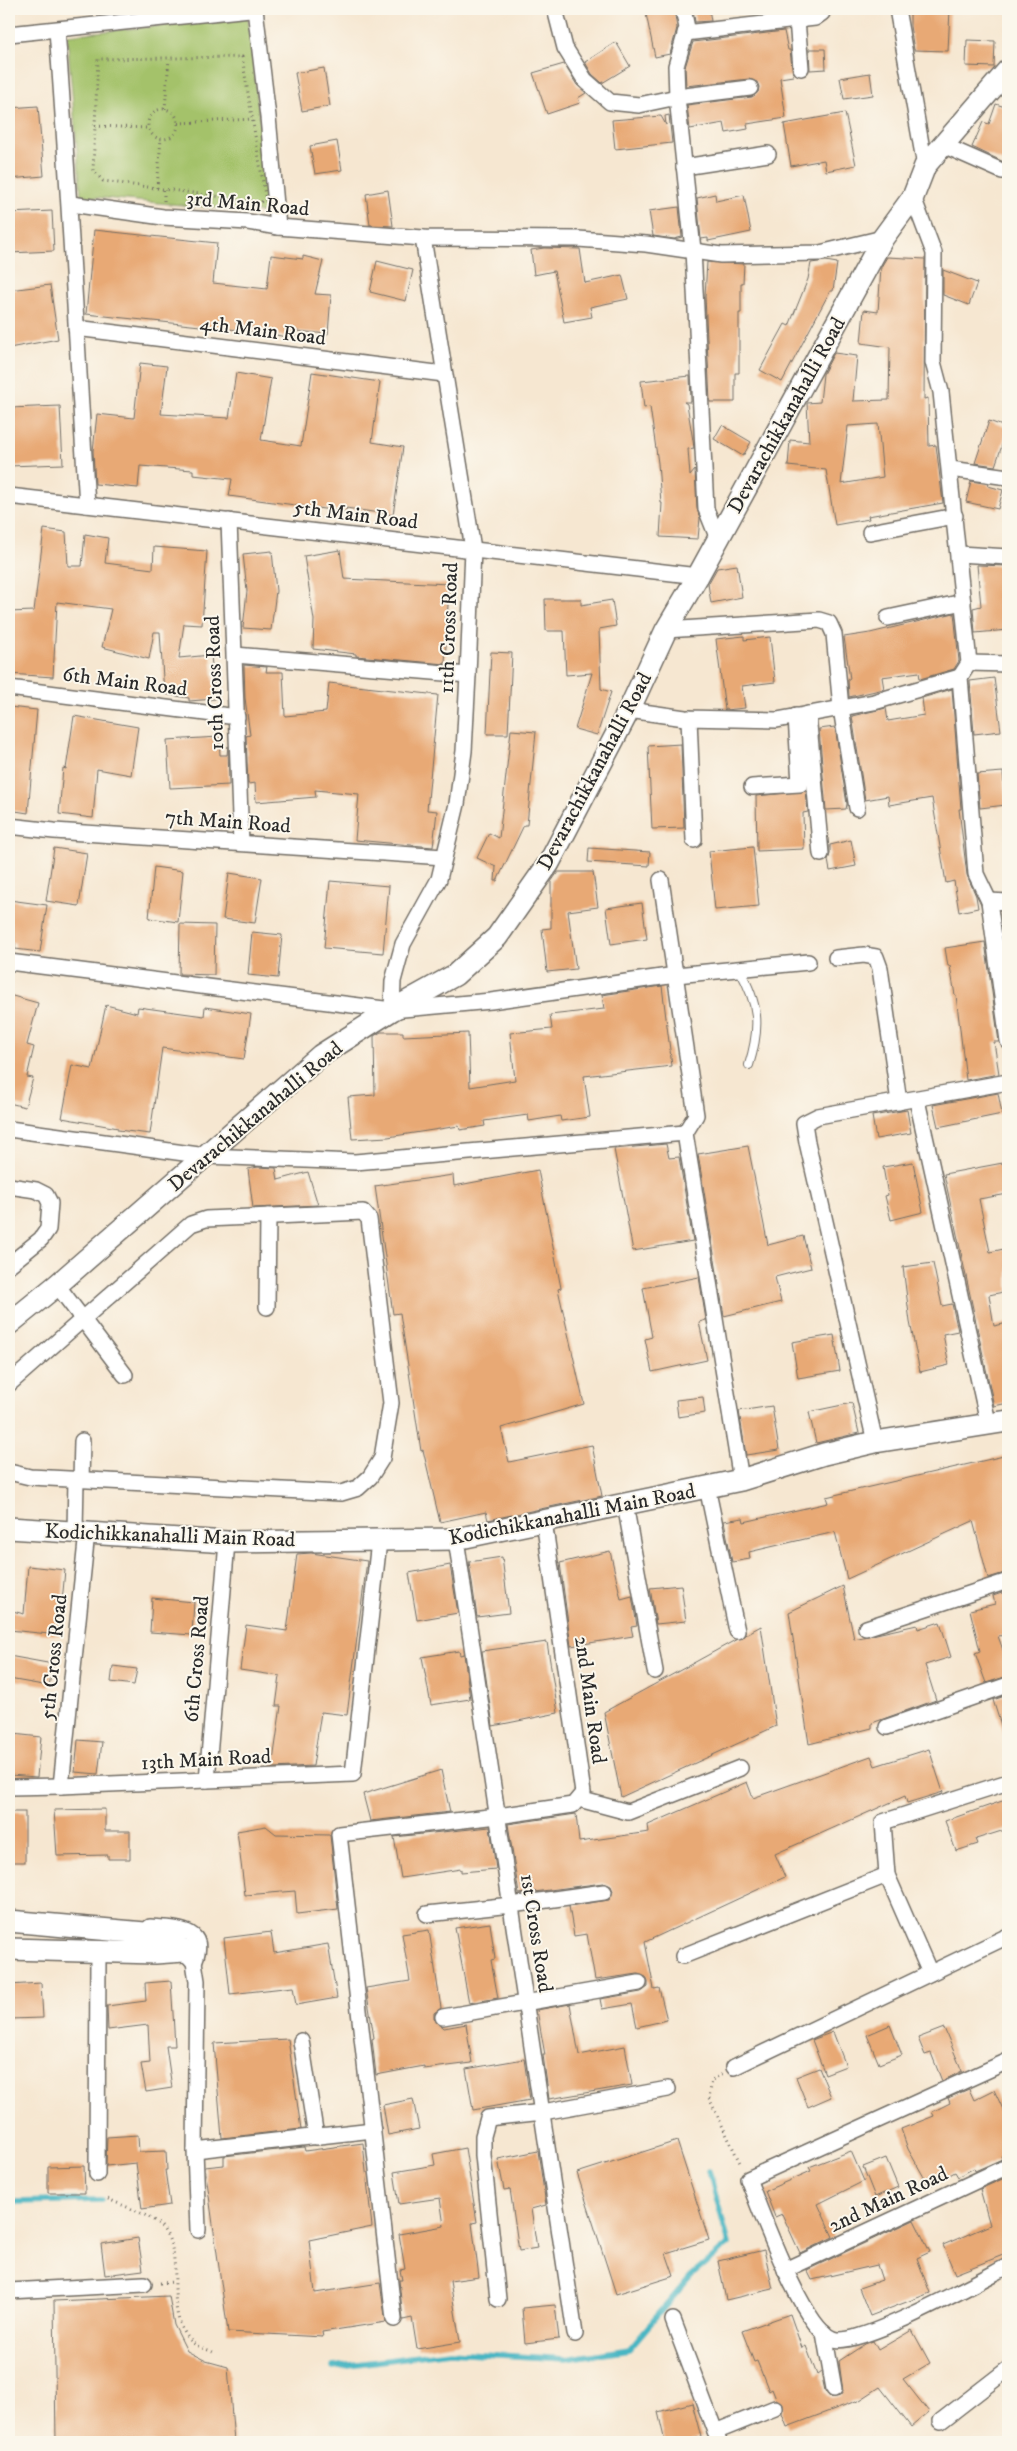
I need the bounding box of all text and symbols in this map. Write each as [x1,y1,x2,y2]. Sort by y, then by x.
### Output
street label: 3rd Main Road [185,186,311,222]
street label: 4th Main Road [198,310,328,352]
street label: Devarachikkanahalli Road [722,312,852,518]
street label: 5th Main Road [292,494,420,536]
street label: 11th Cross Road [434,561,464,694]
street label: 10th Cross Road [200,614,230,751]
street label: 6th Main Road [61,661,189,703]
street label: Devarachikkanahalli Road [532,668,658,875]
street label: 7th Main Road [164,805,292,839]
street label: Devarachikkanahalli Road [163,1036,349,1198]
street label: Kodichikkanahalli Main Road [447,1478,698,1552]
street label: Kodichikkanahalli Main Road [44,1519,296,1553]
street label: 5th Cross Road [34,1592,74,1721]
street label: 6th Cross Road [179,1594,216,1724]
street label: 2nd Main Road [568,1635,612,1766]
street label: 13th Main Road [140,1744,272,1776]
street label: 1st Cross Road [514,1872,558,1995]
street label: 2nd Main Road [825,2161,953,2239]

